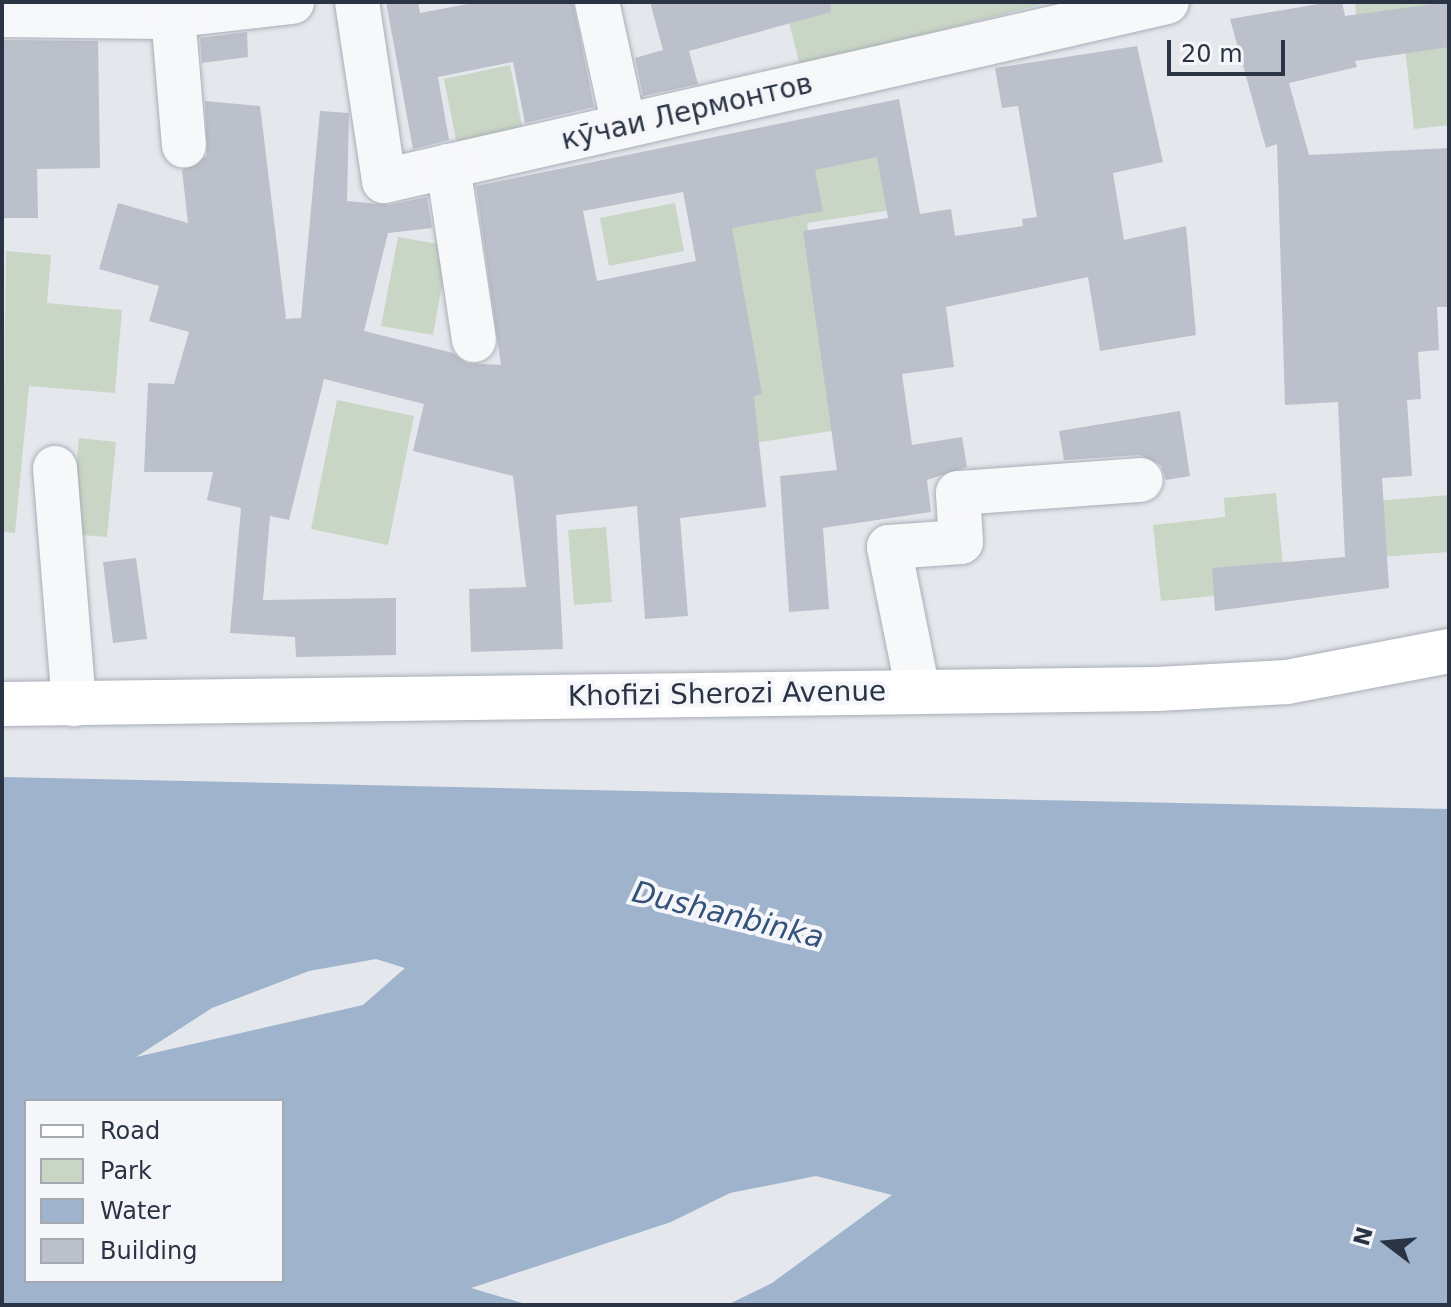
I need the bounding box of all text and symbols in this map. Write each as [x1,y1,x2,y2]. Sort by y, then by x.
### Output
scale bar [1171,24,1289,74]
text: 20 m [1181,40,1243,68]
street label: кӯчаи Лермонтов [558,67,816,157]
street label: Khofizi Sherozi Avenue [568,674,886,714]
water label: Dushanbinka [628,874,828,956]
legend [24,1099,284,1283]
text: Road [100,1117,160,1145]
text: Park [100,1157,152,1185]
text: Water [100,1197,171,1225]
north arrow [1347,1203,1427,1283]
text: N [1349,1224,1378,1249]
text: Building [100,1237,197,1265]

